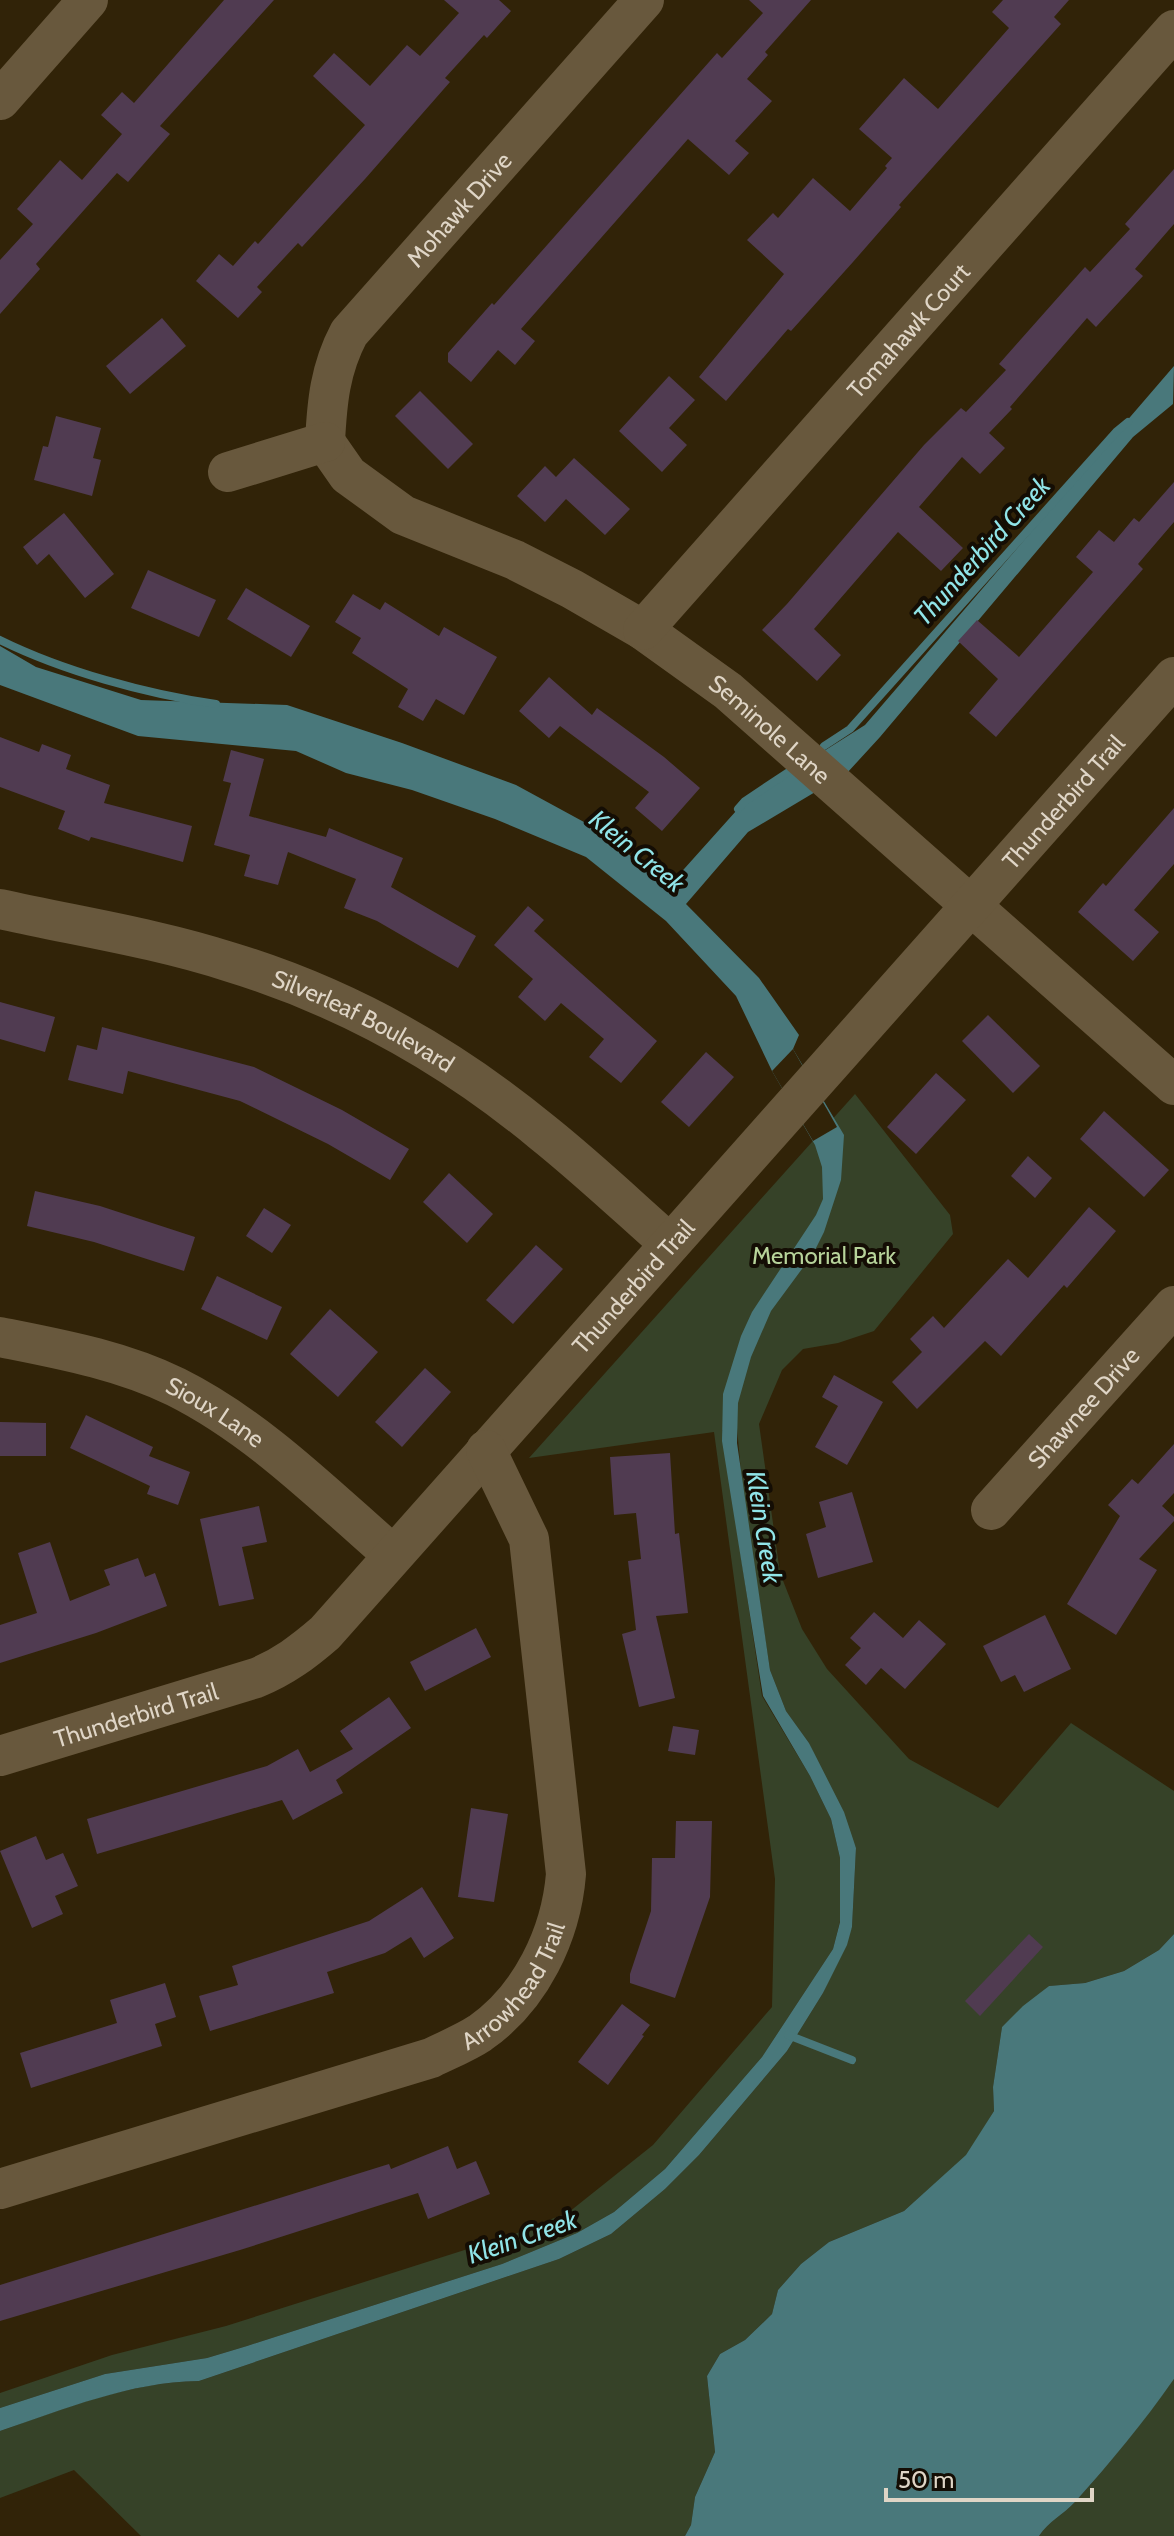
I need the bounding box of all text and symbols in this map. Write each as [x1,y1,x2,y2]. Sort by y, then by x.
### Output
street label: Mohawk Drive [400,146,517,273]
street label: Tomahawk Court [841,257,975,404]
water label: Thunderbird Creek [907,469,1058,632]
street label: Seminole Lane [704,668,837,789]
street label: Thunderbird Trail [996,728,1131,875]
water label: Klein Creek [583,803,692,900]
street label: Silverleaf Boulevard [268,963,460,1078]
street label: Thunderbird Trail [566,1213,700,1359]
park label: Memorial Park [752,1241,896,1270]
street label: Shawnee Drive [1021,1341,1145,1474]
street label: Sioux Lane [162,1370,270,1453]
water label: Klein Creek [739,1468,789,1587]
street label: Thunderbird Trail [50,1676,222,1753]
street label: Arrowhead Trail [456,1918,571,2056]
water label: Klein Creek [463,2203,582,2271]
scale bar [886,2452,1092,2502]
text: 50 m [898,2465,954,2494]

